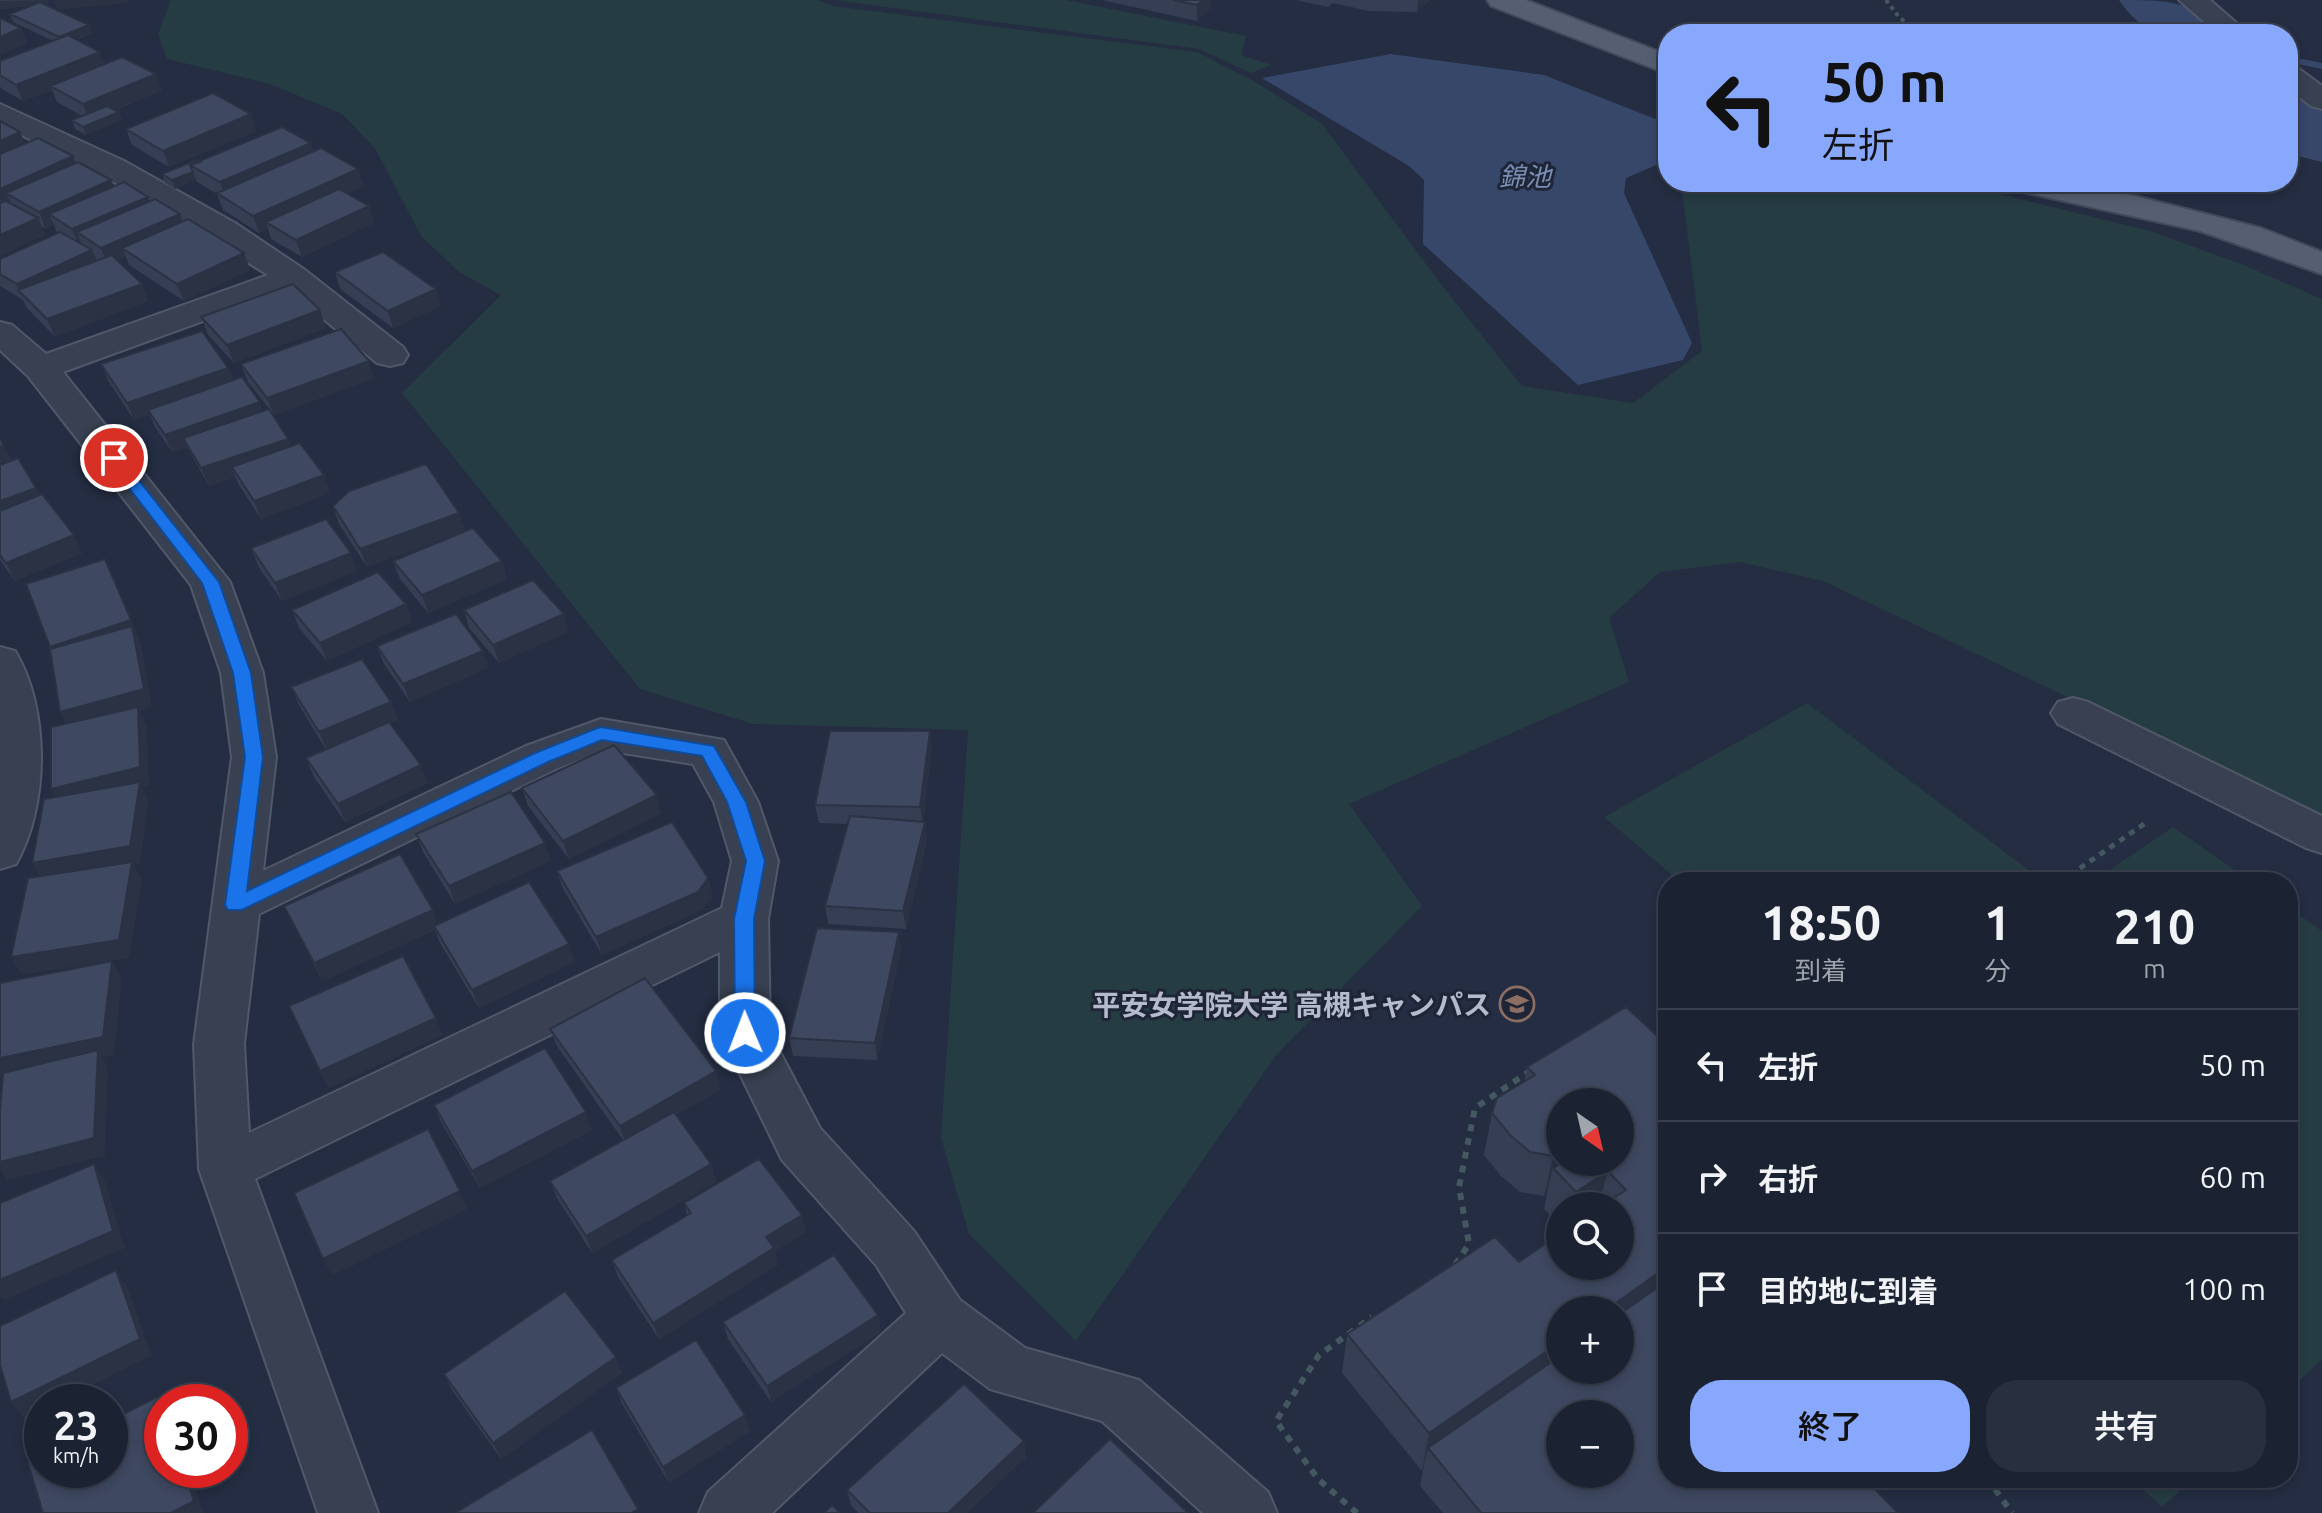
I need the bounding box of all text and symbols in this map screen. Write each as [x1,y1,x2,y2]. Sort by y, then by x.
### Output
text: 50 m [1822,50,1947,113]
icon: left [1690,56,1794,160]
text: 左折 [1822,124,1894,165]
water label: 錦池 [1499,162,1554,191]
pin [80,424,148,492]
icon: arrive [92,436,136,480]
text: 18:50 [1761,895,1881,949]
text: 1 [1984,895,2011,949]
text: 210 [2114,899,2195,953]
text: m [2143,954,2166,983]
text: 到着 [1795,956,1847,985]
text: 分 [1984,956,2010,985]
school or university icon: 平安女学院大学 高槻キャンパス [1498,985,1536,1023]
place label: 平安女学院大学 高槻キャンパス [1092,989,1491,1020]
position arrow [703,991,787,1075]
icon: left [1690,1043,1734,1087]
text: 50 m [2199,1048,2266,1082]
text: 左折 [1758,1050,1818,1084]
north arrow [1546,1088,1634,1176]
map controls [1546,1088,1634,1488]
icon: right [1690,1155,1734,1199]
text: 60 m [2199,1160,2266,1194]
text: 右折 [1758,1162,1818,1196]
button: search [1546,1192,1634,1280]
icon: arrive [1690,1267,1734,1311]
text: 100 m [2182,1272,2266,1306]
text: 目的地に到着 [1758,1274,1938,1308]
button: + [1546,1296,1634,1384]
button: 終了 [1690,1380,1970,1472]
button: 共有 [1986,1380,2266,1472]
speed limit sign: 30 [144,1384,248,1488]
button: − [1546,1400,1634,1488]
text: 23 [53,1403,99,1448]
text: km/h [53,1444,99,1467]

